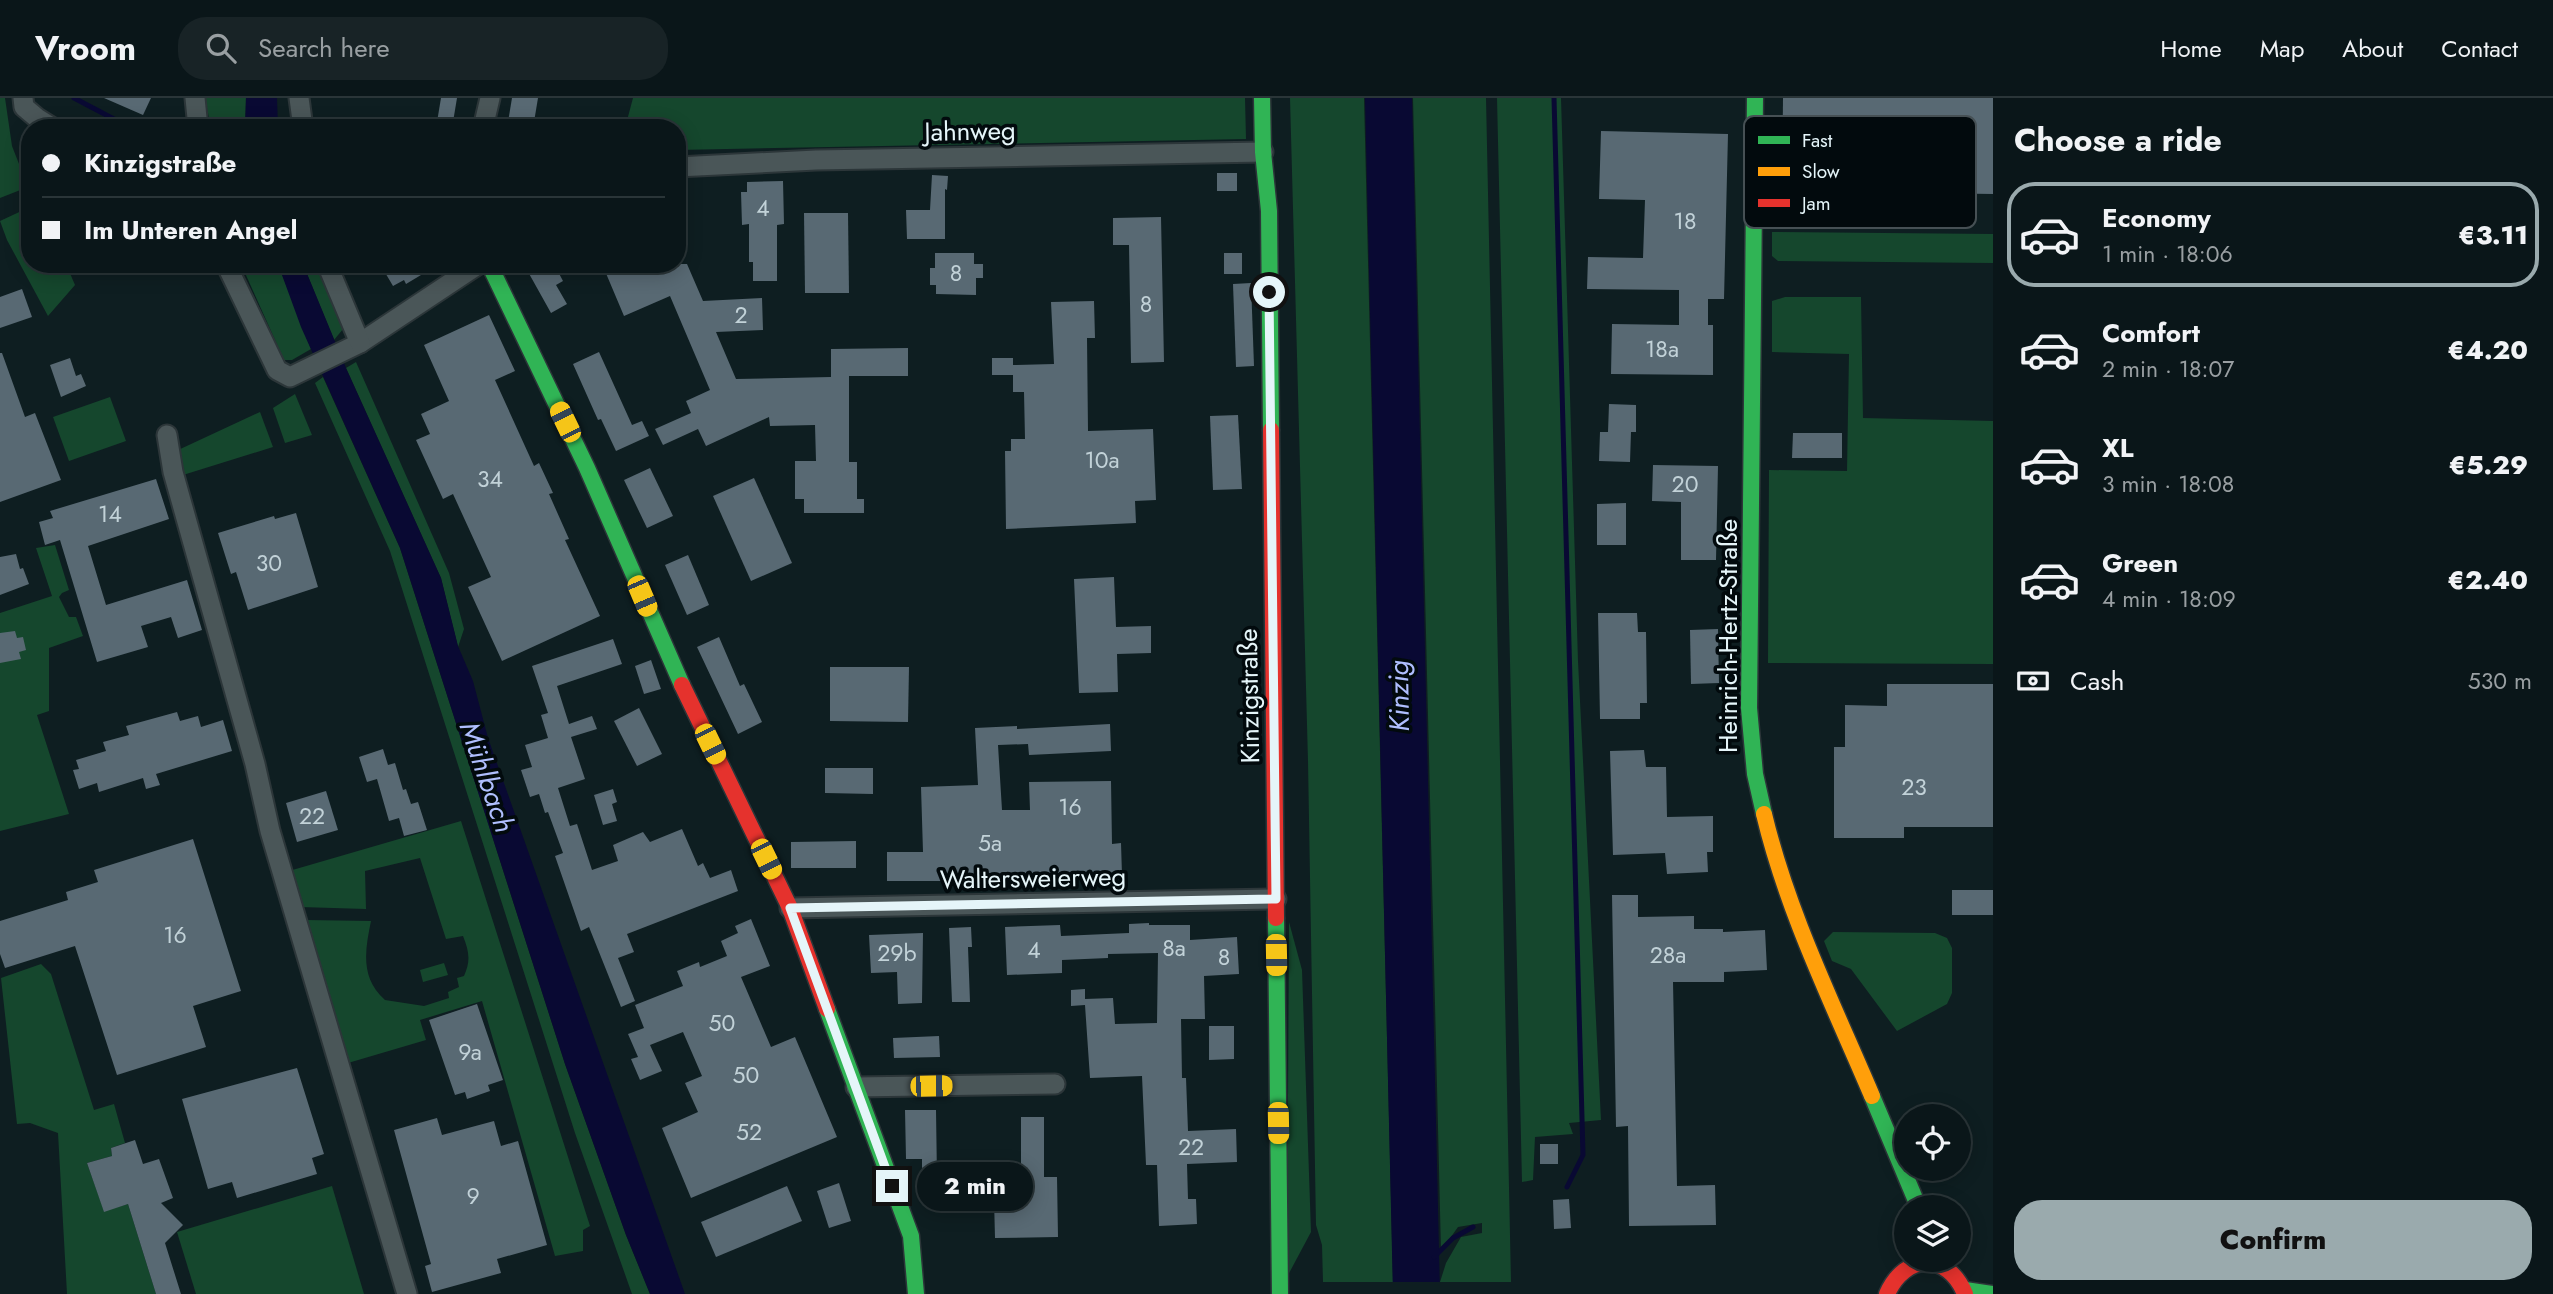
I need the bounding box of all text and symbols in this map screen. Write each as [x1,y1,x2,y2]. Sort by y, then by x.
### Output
search box [178,17,668,80]
text: Vroom [35,25,136,72]
icon: search [202,29,240,67]
text: Search here [258,29,390,67]
text: Home [2160,31,2222,66]
text: Map [2260,31,2304,66]
text: About [2342,31,2403,66]
text: Contact [2441,31,2518,66]
street label: Jahnweg [921,111,1016,151]
legend [1744,116,1976,228]
text: Choose a ride [2014,117,2222,163]
text: Fast [1802,127,1833,154]
text: Kinzigstraße [84,144,236,182]
text: Slow [1802,158,1840,185]
text: Jam [1799,190,1831,217]
house number: 4 [756,191,770,225]
text: Economy [2102,199,2211,237]
icon: car [2018,203,2081,266]
house number: 18 [1674,204,1696,238]
text: Im Unteren Angel [84,211,298,249]
text: €3.11 [2458,216,2528,254]
text: 1 min · 18:06 [2102,237,2233,271]
house number: 8 [950,256,962,290]
route start [1253,276,1285,308]
house number: 8 [1140,287,1152,321]
house number: 2 [734,298,748,332]
text: Comfort [2102,314,2200,352]
icon: car [2018,318,2081,381]
text: €4.20 [2447,331,2528,369]
house number: 18a [1645,332,1679,366]
text: 2 min · 18:07 [2102,352,2234,386]
car [547,399,584,445]
text: XL [2102,429,2134,467]
icon: car [2018,433,2081,496]
house number: 10a [1084,443,1120,477]
text: €5.29 [2449,446,2528,484]
house number: 34 [477,462,503,496]
house number: 20 [1672,467,1698,501]
text: 3 min · 18:08 [2102,467,2234,501]
house number: 14 [98,497,122,531]
street label: Heinrich-Hertz-Straße [1709,519,1747,753]
text: Green [2102,544,2178,582]
house number: 30 [256,546,282,580]
icon: car [2018,548,2081,611]
text: €2.40 [2447,561,2528,599]
car [625,573,660,619]
text: 4 min · 18:09 [2102,582,2236,616]
street label: Kinzigstraße [1229,628,1269,764]
water label: Kinzig [1378,659,1420,732]
icon: cash [2014,662,2052,700]
text: Cash [2070,662,2124,700]
text: 530 m [2468,664,2532,698]
water label: Mühlbach [449,716,525,838]
car [692,721,729,767]
house number: 23 [1901,770,1927,804]
house number: 16 [1058,790,1082,824]
house number: 22 [299,799,325,833]
house number: 5a [978,826,1002,860]
car [748,836,785,882]
street label: Waltersweierweg [939,857,1127,899]
house number: 16 [163,918,187,952]
house number: 8a [1162,931,1186,965]
house number: 4 [1027,933,1041,967]
car [1266,934,1287,976]
house number: 29b [877,936,917,970]
house number: 28a [1650,938,1686,972]
house number: 8 [1218,940,1230,974]
house number: 50 [709,1006,735,1040]
house number: 9a [458,1035,482,1069]
house number: 50 [733,1058,759,1092]
car [910,1075,953,1097]
car [1268,1102,1289,1144]
map controls [1894,1104,1971,1272]
button: locate [1894,1104,1971,1181]
house number: 52 [736,1115,762,1149]
house number: 22 [1178,1130,1204,1164]
callout: 2 min [917,1162,1032,1210]
text: 2 min [944,1169,1006,1203]
route end [876,1170,908,1202]
house number: 9 [466,1179,480,1213]
button: layers [1894,1195,1971,1272]
button: Confirm [2014,1200,2532,1280]

